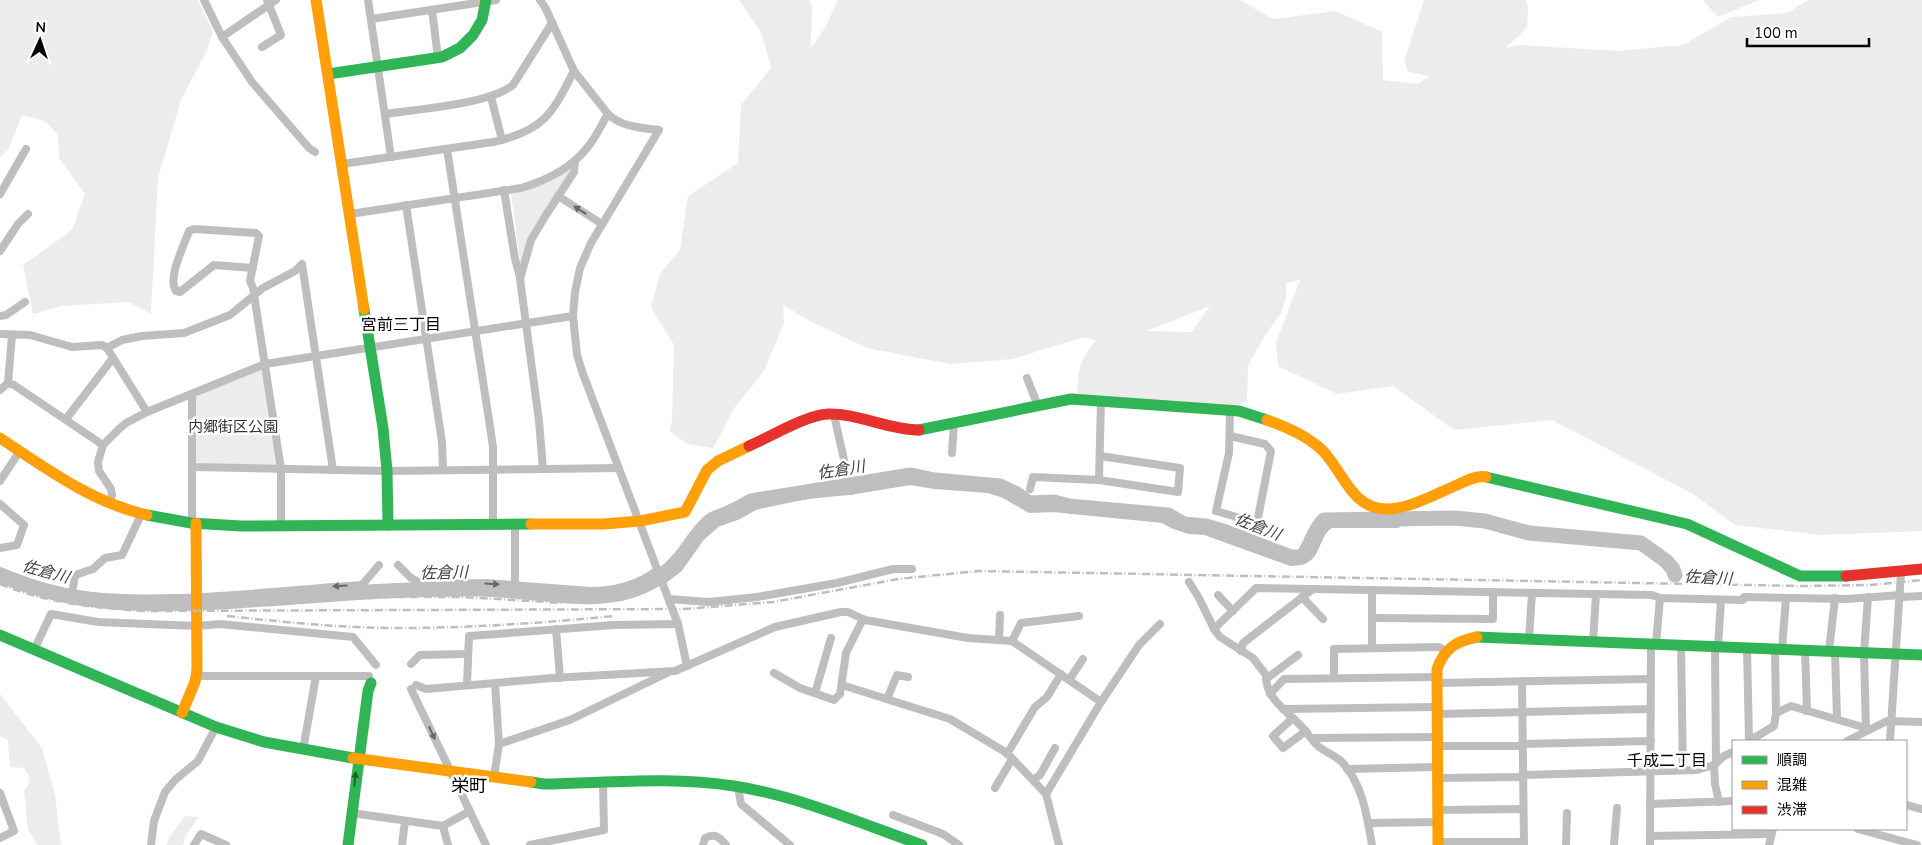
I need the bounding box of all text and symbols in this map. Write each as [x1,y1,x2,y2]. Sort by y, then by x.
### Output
north arrow [15,15,65,65]
scale bar [1747,15,1870,47]
text: N [35,18,46,37]
text: 100 m [1754,23,1798,43]
one-way arrow [574,205,587,215]
district label: 宮前三丁目 [361,314,441,336]
park label: 内郷街区公園 [188,417,278,437]
water label: 佐倉川 [816,455,869,485]
water label: 佐倉川 [1231,508,1286,547]
water label: 佐倉川 [20,555,74,589]
water label: 佐倉川 [420,562,470,584]
water label: 佐倉川 [1683,566,1734,590]
one-way arrow [485,580,501,588]
one-way arrow [331,583,347,591]
one-way arrow [429,726,437,740]
legend [1732,740,1907,830]
district label: 千成二丁目 [1627,750,1707,772]
text: 順調 [1777,750,1807,770]
one-way arrow [351,771,359,787]
district label: 栄町 [451,774,487,798]
text: 混雑 [1777,775,1807,795]
text: 渋滞 [1777,800,1807,820]

